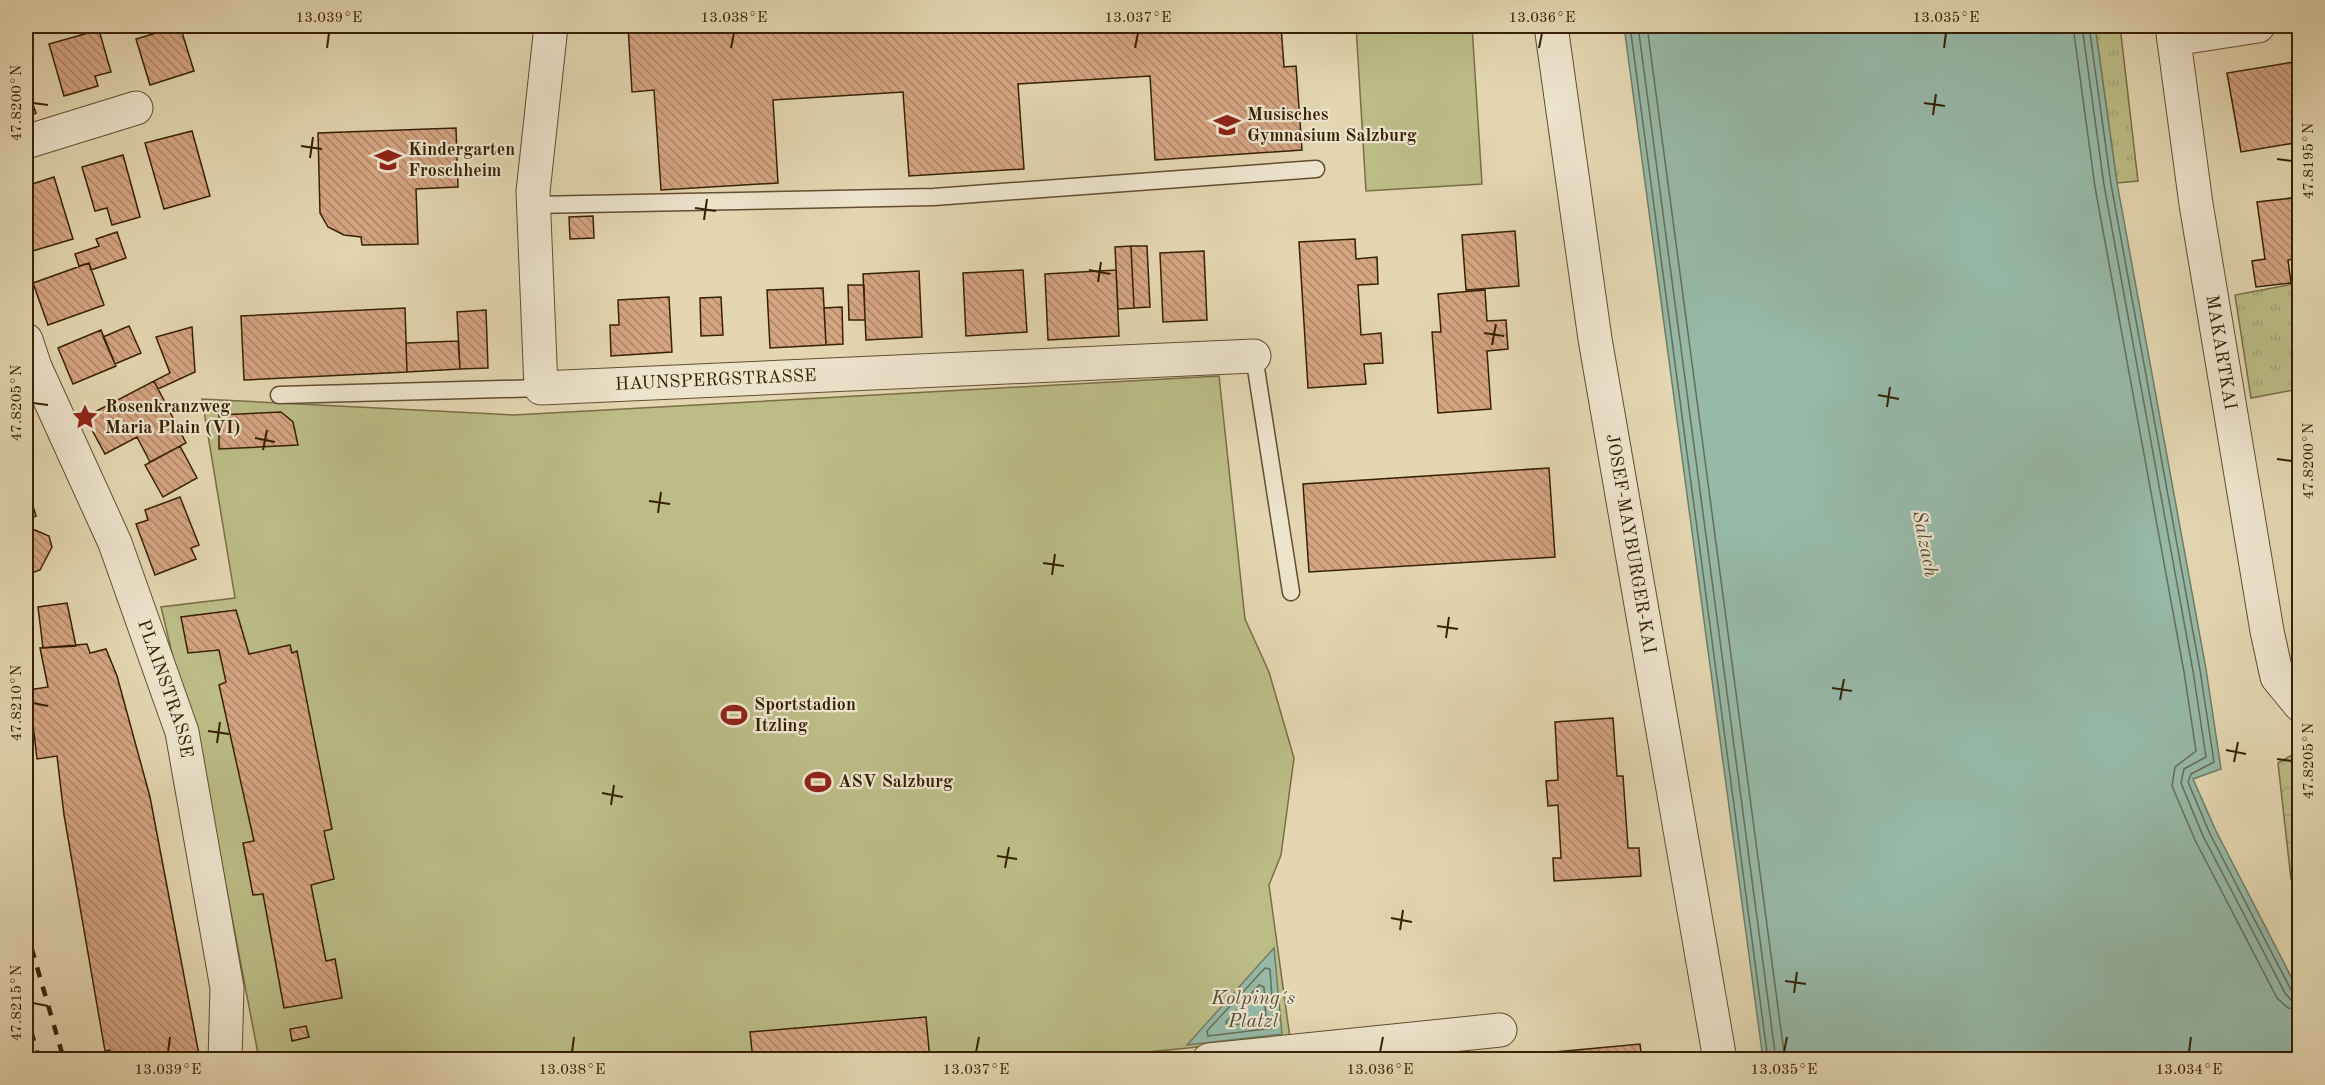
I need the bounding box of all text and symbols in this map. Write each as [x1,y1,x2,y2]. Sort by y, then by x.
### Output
text: 13.039°E [296,11,362,26]
text: 13.038°E [701,11,767,26]
text: 13.037°E [1105,11,1171,26]
text: 13.036°E [1509,11,1575,26]
text: 13.035°E [1913,11,1979,26]
text: 47.8200°N [10,64,25,141]
place label: Musisches Gymnasium Salzburg [1247,106,1417,145]
school or university icon: Musisches Gymnasium Salzburg [1212,110,1242,140]
text: 47.8195°N [2302,122,2317,199]
place label: Kindergarten Froschheim [408,141,515,180]
school or university icon: Kindergarten Froschheim [373,145,403,175]
street label: MAKARTKAI [2202,293,2239,411]
text: 47.8205°N [10,364,25,441]
street label: HAUNSPERGSTRASSE [615,367,817,394]
place label: Rosenkranzweg Maria Plain (VI) [105,398,240,437]
place icon: Rosenkranzweg Maria Plain (VI) [70,402,100,432]
text: 47.8200°N [2302,422,2317,499]
street label: JOSEF-MAYBURGER-KAI [1603,432,1658,655]
water label: Salzach [1908,509,1940,579]
street label: PLAINSTRASSE [134,617,195,759]
text: 47.8210°N [10,664,25,741]
place label: Sportstadion Itzling [754,696,856,735]
sports icon: Sportstadion Itzling [719,700,749,730]
text: 47.8205°N [2302,722,2317,799]
sports icon: ASV Salzburg [803,767,833,797]
place label: ASV Salzburg [838,773,953,791]
text: 47.8215°N [10,964,25,1041]
water label: Kolping´s Platzl [1210,989,1295,1032]
text: 13.039°E [135,1063,201,1078]
text: 13.038°E [539,1063,605,1078]
text: 13.037°E [943,1063,1009,1078]
text: 13.036°E [1347,1063,1413,1078]
text: 13.035°E [1751,1063,1817,1078]
text: 13.034°E [2156,1063,2222,1078]

